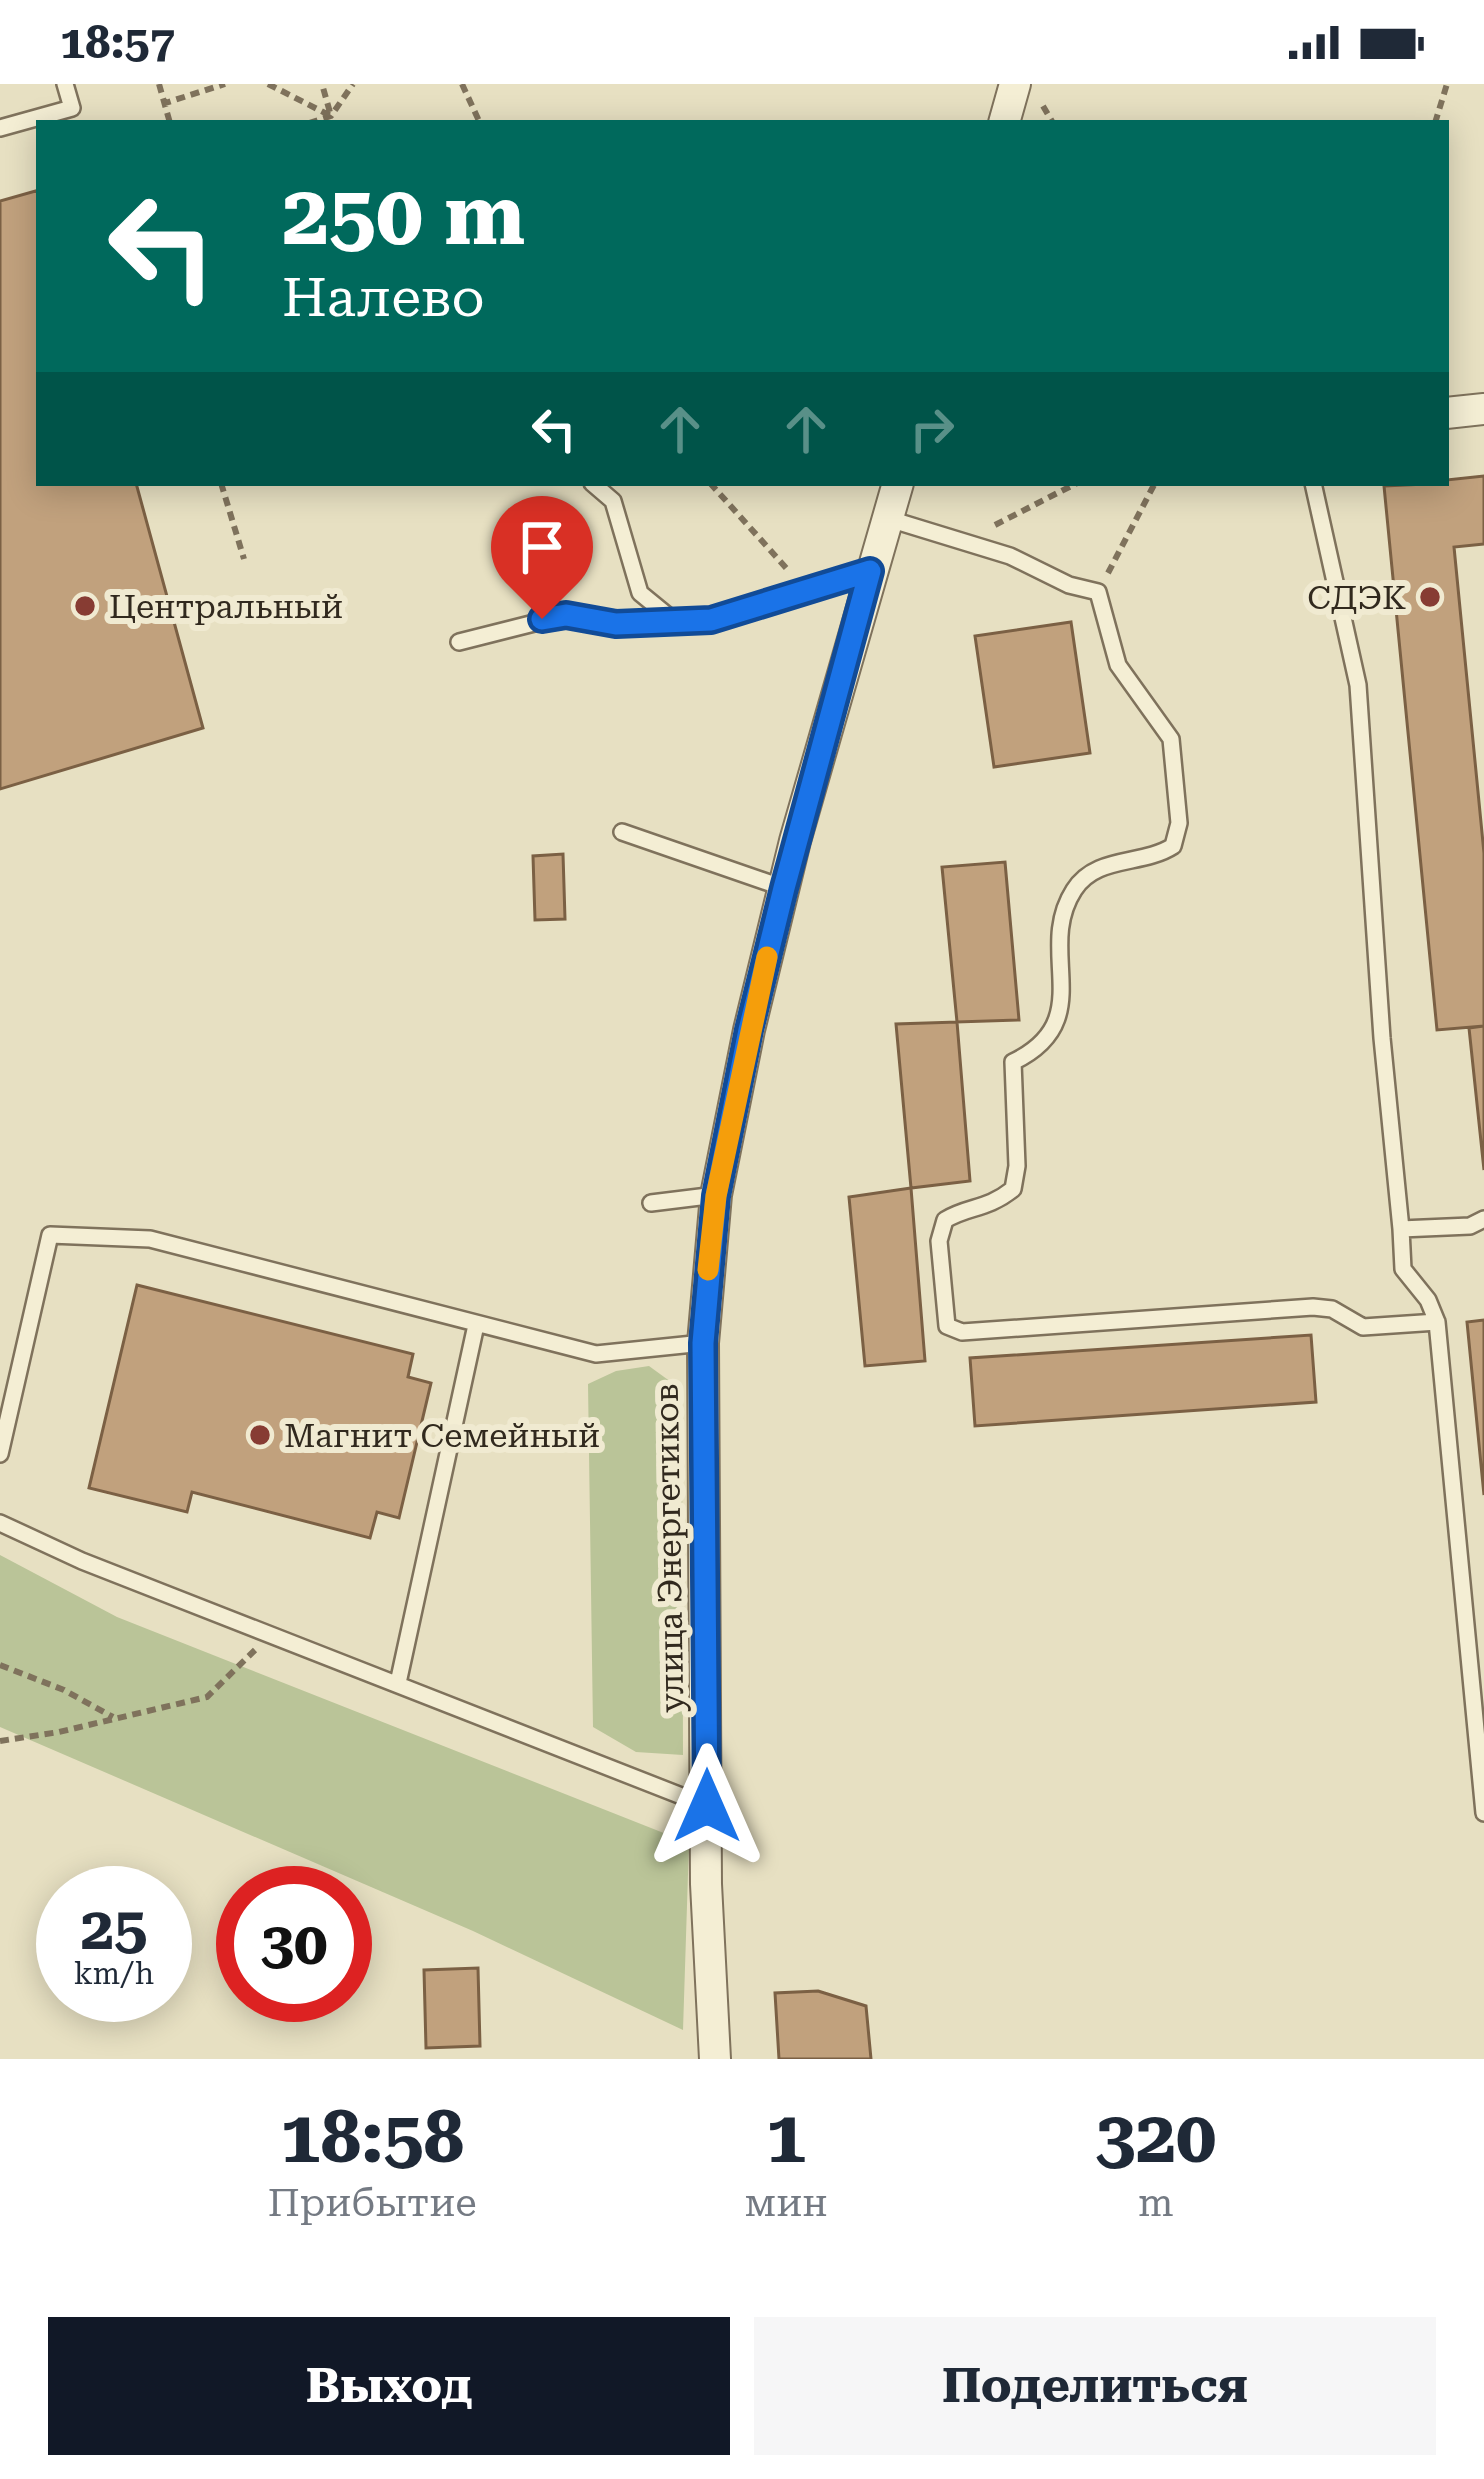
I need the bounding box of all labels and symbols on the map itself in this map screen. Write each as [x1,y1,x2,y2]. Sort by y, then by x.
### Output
pin [491,496,593,619]
place label: СДЭК [1307,578,1406,617]
marker: СДЭК [1417,584,1443,610]
place label: Центральный [109,587,343,626]
marker: Центральный [72,593,98,619]
street label: улица Энергетиков [647,1383,691,1713]
place label: Магнит Семейный [284,1416,600,1455]
marker: Магнит Семейный [247,1422,273,1448]
position arrow [644,1743,770,1869]
speed limit sign: 30 [216,1866,372,2022]

